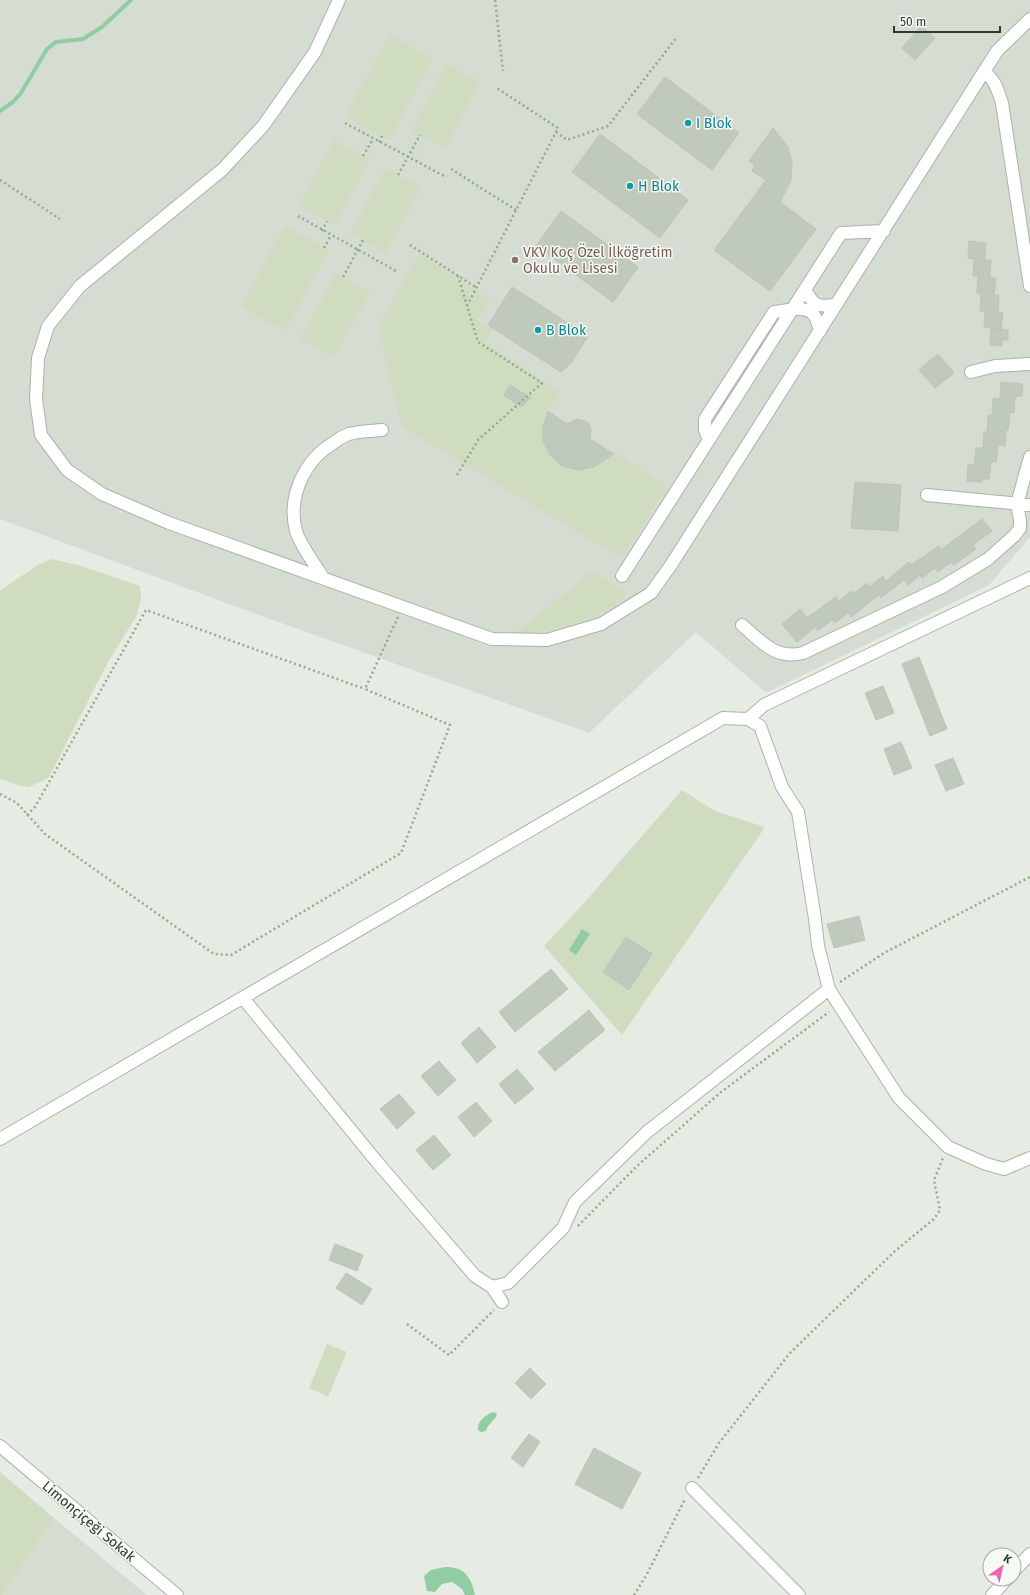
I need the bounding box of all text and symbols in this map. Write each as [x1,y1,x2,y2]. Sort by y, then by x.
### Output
scale bar [894,8,1000,34]
text: 50 m [900,15,926,29]
place label: I Blok [696,115,733,132]
marker: I Blok [683,118,693,128]
place label: H Blok [638,178,680,195]
marker: H Blok [625,181,635,191]
place label: VKV Koç Özel İlköğretim Okulu ve Lisesi [523,243,673,277]
marker: VKV Koç Özel İlköğretim Okulu ve Lisesi [510,255,520,265]
place label: B Blok [546,322,587,339]
marker: B Blok [533,325,543,335]
street label: Limonçiçeği Sokak [39,1477,139,1566]
north arrow [982,1547,1022,1587]
text: K [1001,1552,1015,1567]

